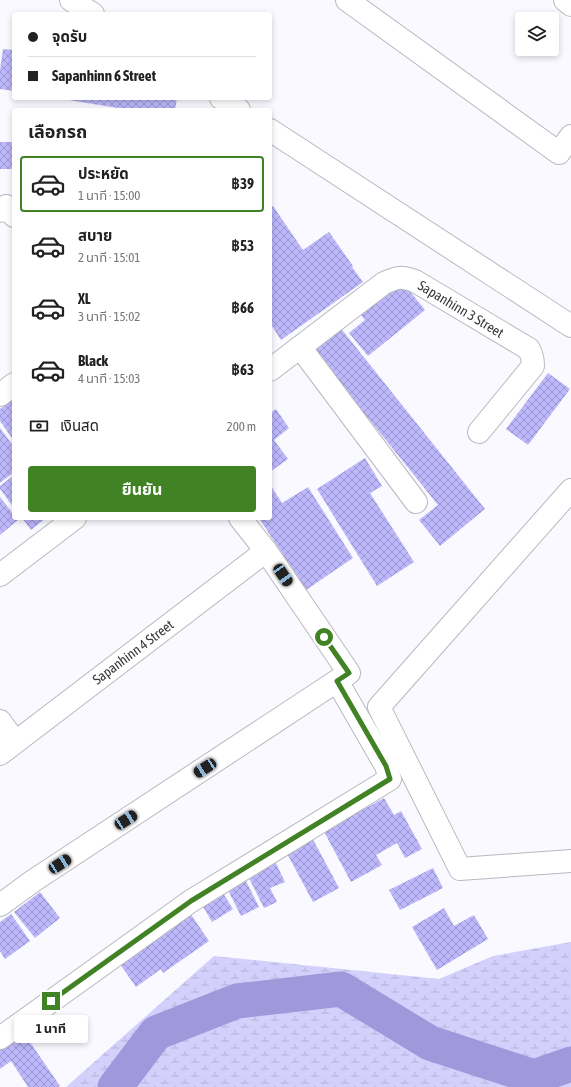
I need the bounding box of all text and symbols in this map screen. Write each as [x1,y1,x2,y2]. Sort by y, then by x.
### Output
map controls [515,12,559,56]
button: layers [515,12,559,56]
text: จุดรับ [52,28,87,45]
text: Sapanhinn 6 Street [52,67,156,84]
text: เลือกรถ [28,121,87,142]
text: ประหยัด [78,165,129,182]
icon: car [30,166,66,202]
text: ฿39 [231,175,254,192]
text: 1 นาที · 15:00 [78,188,140,203]
text: สบาย [78,227,112,244]
icon: car [30,228,66,264]
text: ฿53 [231,237,254,254]
text: 2 นาที · 15:01 [78,250,140,265]
street label: Sapanhinn 3 Street [415,277,507,341]
icon: car [30,290,66,326]
text: XL [78,290,91,307]
text: ฿66 [231,299,254,316]
text: 3 นาที · 15:02 [78,309,140,324]
icon: car [30,352,66,388]
text: Black [78,352,108,369]
text: ฿63 [231,361,254,378]
text: 4 นาที · 15:03 [78,371,140,386]
icon: cash [28,415,50,437]
text: เงินสด [60,417,99,434]
text: 200 m [227,419,256,434]
button: ยืนยัน [28,466,256,512]
car [271,562,295,588]
street label: Sapanhinn 4 Street [89,616,177,688]
route start [315,628,333,646]
car [192,756,218,780]
car [113,808,139,832]
car [47,852,73,876]
route end [42,992,60,1010]
callout: 1 นาที [14,1015,88,1043]
text: 1 นาที [36,1021,66,1036]

